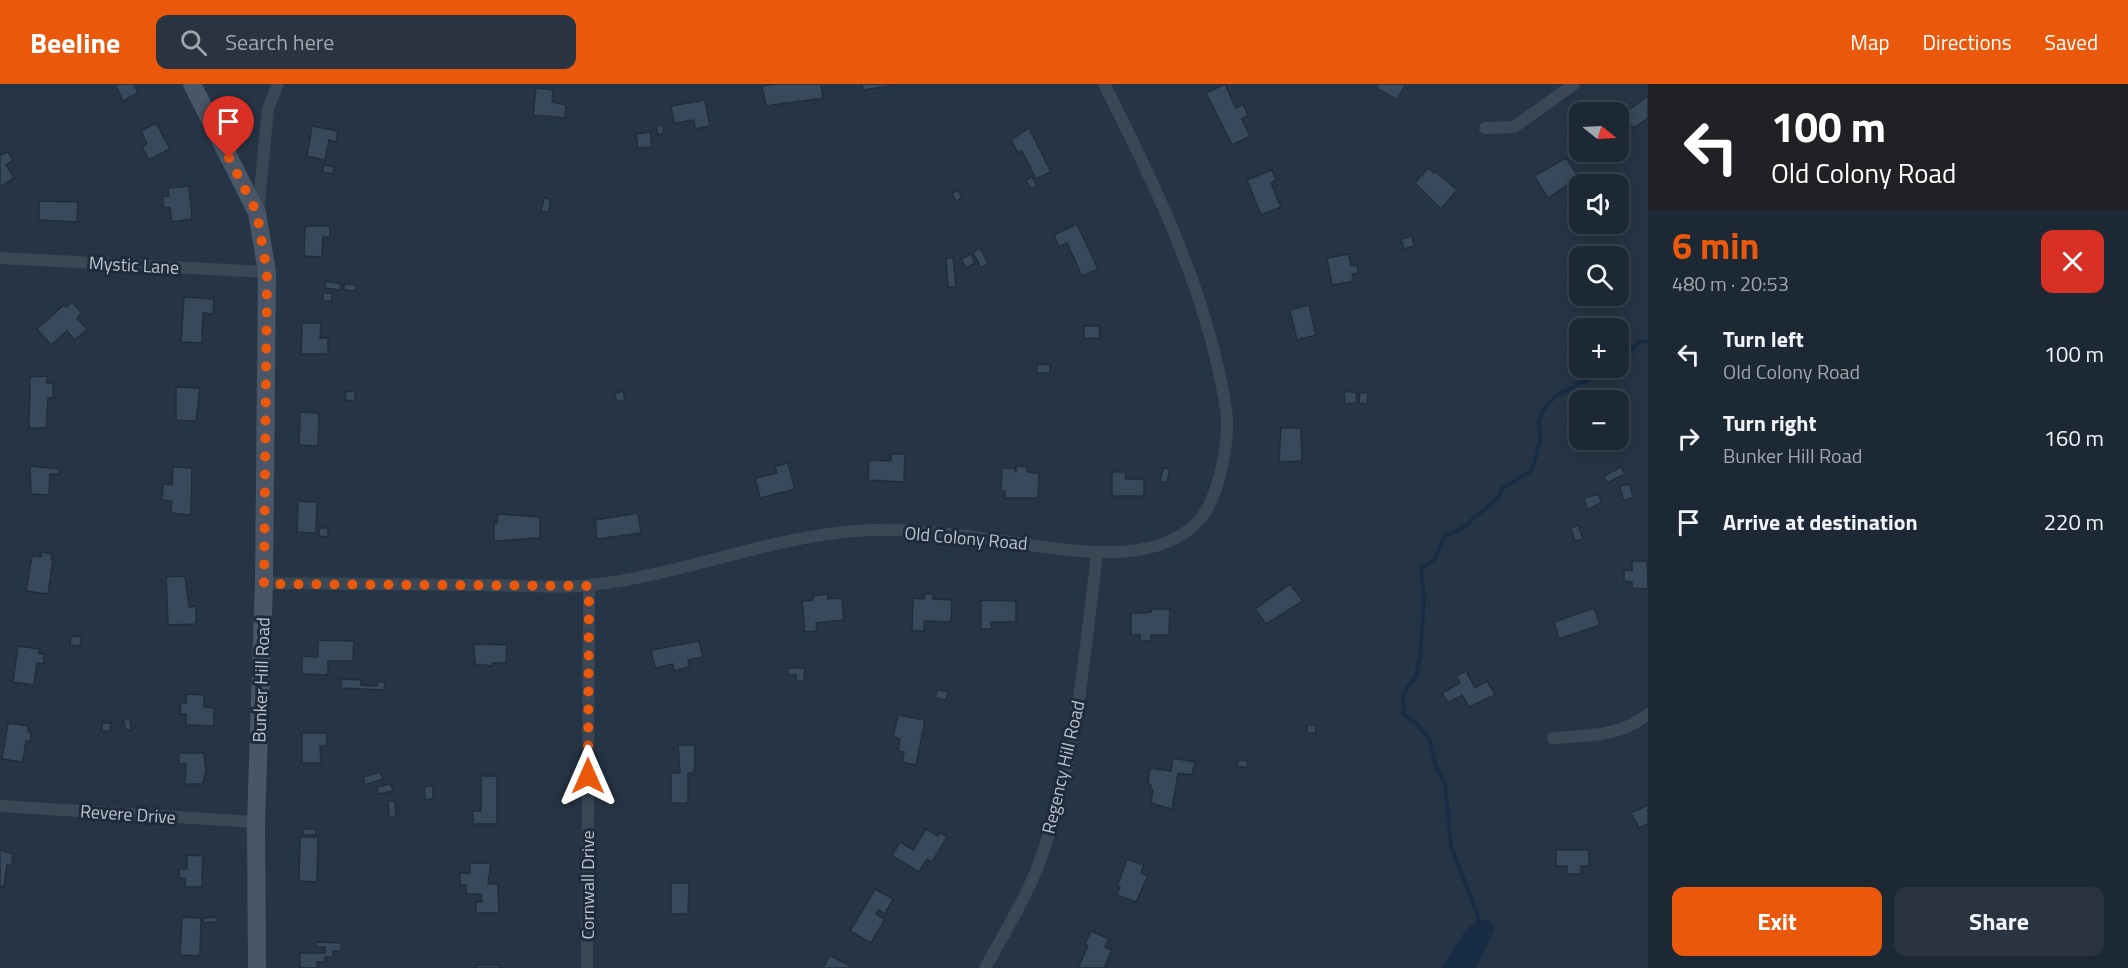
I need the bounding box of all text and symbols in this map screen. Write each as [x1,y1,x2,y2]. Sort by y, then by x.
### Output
search box [156,15,576,69]
text: Beeline [30,21,120,64]
text: Search here [225,25,334,59]
icon: search [177,26,210,59]
text: Map [1850,26,1890,58]
text: Directions [1923,26,2012,58]
text: Saved [2045,26,2098,58]
text: 100 m [1771,94,1886,158]
pin [203,96,254,158]
north arrow [1569,102,1629,162]
map controls [1569,102,1629,450]
icon: arrive [212,105,245,138]
icon: left [1672,108,1750,186]
text: Old Colony Road [1771,152,1956,193]
button: sound [1569,174,1629,234]
text: 6 min [1672,218,1759,273]
button: close [2041,230,2104,293]
button: search [1569,246,1629,306]
street label: Mystic Lane [88,249,180,281]
text: 480 m · 20:53 [1672,268,1789,299]
button: + [1569,318,1629,378]
text: Turn left [1723,322,1804,356]
text: 100 m [2044,337,2104,371]
icon: left [1672,338,1705,371]
text: Old Colony Road [1723,356,1860,387]
button: − [1569,390,1629,450]
text: Turn right [1723,406,1817,440]
text: 160 m [2044,421,2104,455]
icon: right [1672,422,1705,455]
text: Bunker Hill Road [1723,440,1862,471]
text: Arrive at destination [1723,505,1918,539]
text: 220 m [2044,505,2104,539]
icon: arrive [1672,506,1705,539]
street label: Old Colony Road [903,519,1029,557]
street label: Bunker Hill Road [245,617,277,743]
street label: Regency Hill Road [1035,698,1091,836]
position arrow [556,744,620,808]
street label: Revere Drive [79,797,177,831]
street label: Cornwall Drive [574,830,601,940]
button: Exit [1672,887,1882,956]
button: Share [1894,887,2104,956]

